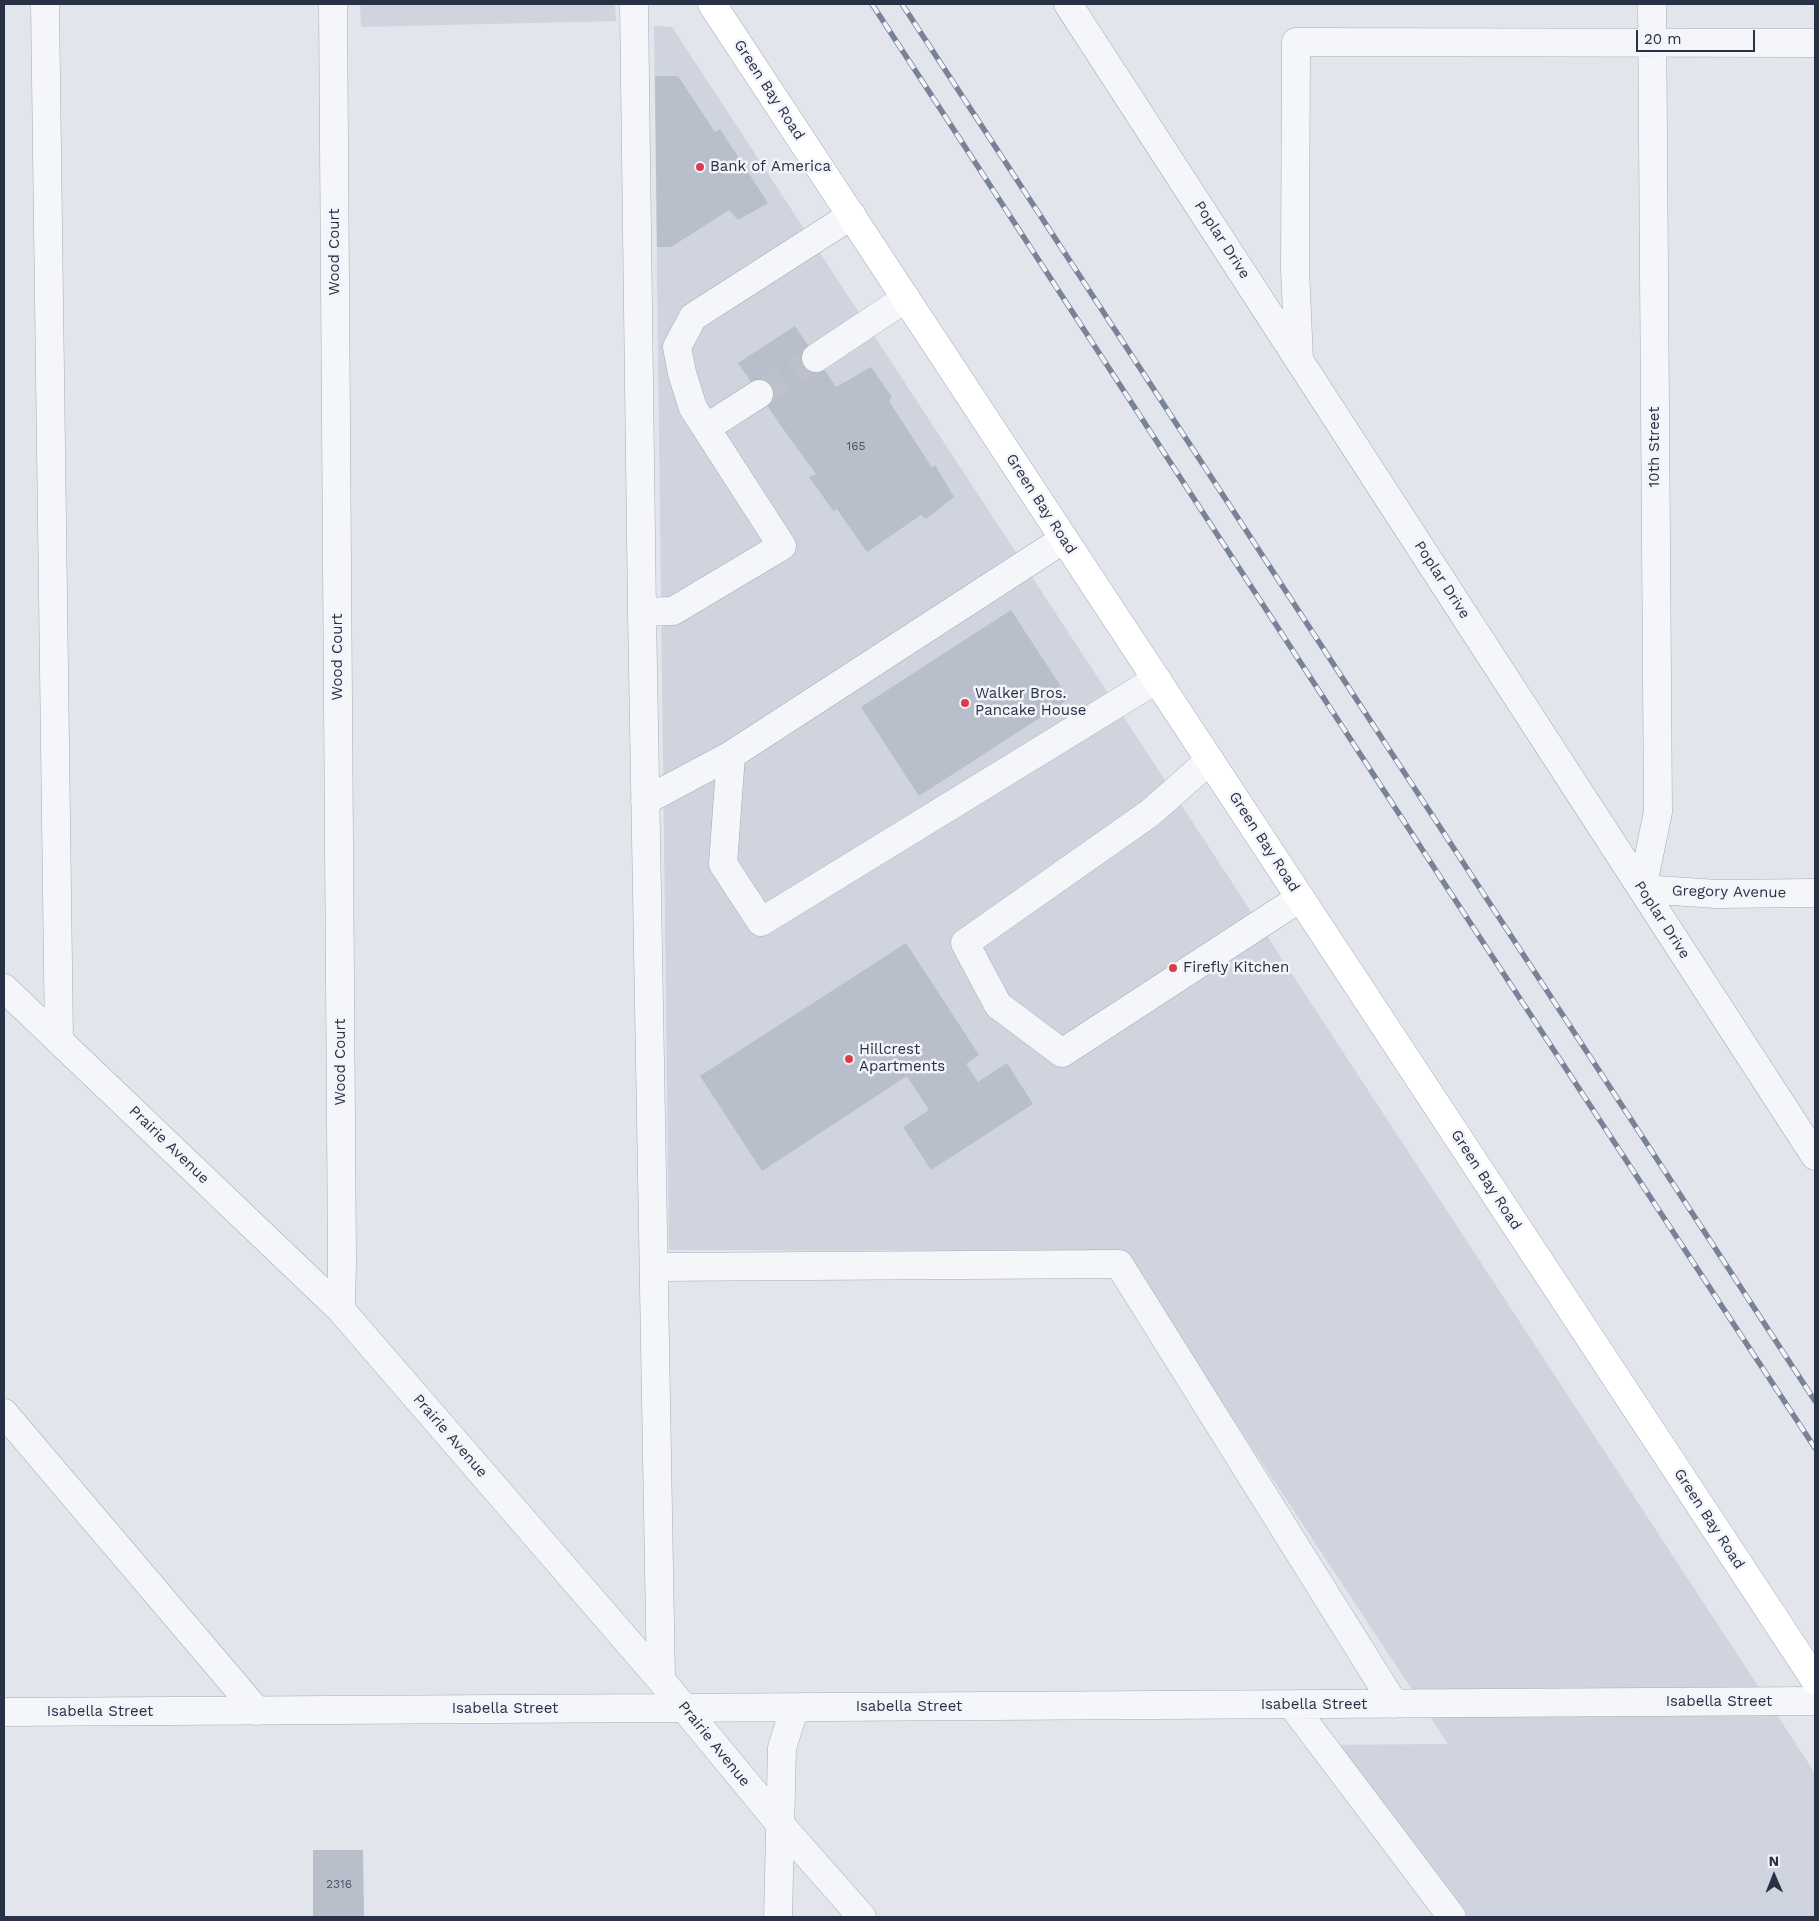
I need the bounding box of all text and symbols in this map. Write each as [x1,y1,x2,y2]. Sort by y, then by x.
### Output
scale bar [1639,20,1758,52]
text: 20 m [1644,30,1682,48]
street label: Green Bay Road [730,37,808,143]
place label: Bank of America [710,158,831,176]
marker: Bank of America [694,161,706,173]
street label: Poplar Drive [1190,198,1254,282]
street label: Wood Court [326,209,344,295]
street label: 10th Street [1646,406,1664,488]
house number: 165 [847,439,865,453]
street label: Green Bay Road [1002,451,1080,557]
street label: Poplar Drive [1410,538,1474,622]
street label: Wood Court [329,614,347,700]
place label: Walker Bros. Pancake House [975,685,1087,720]
marker: Walker Bros. Pancake House [959,697,971,709]
street label: Green Bay Road [1225,789,1303,895]
street label: Poplar Drive [1630,878,1694,962]
street label: Gregory Avenue [1672,882,1786,902]
place label: Firefly Kitchen [1183,959,1289,977]
marker: Firefly Kitchen [1167,962,1179,974]
street label: Wood Court [332,1019,350,1105]
place label: Hillcrest Apartments [859,1041,945,1076]
marker: Hillcrest Apartments [843,1053,855,1065]
street label: Prairie Avenue [125,1102,213,1188]
street label: Green Bay Road [1447,1127,1525,1233]
street label: Prairie Avenue [409,1391,491,1481]
street label: Green Bay Road [1670,1466,1748,1572]
street label: Isabella Street [1666,1693,1772,1711]
street label: Isabella Street [1261,1696,1367,1714]
street label: Prairie Avenue [674,1698,754,1790]
street label: Isabella Street [856,1698,962,1716]
street label: Isabella Street [452,1700,558,1718]
street label: Isabella Street [47,1703,153,1721]
north arrow [1749,1851,1799,1901]
text: N [1768,1853,1779,1869]
house number: 2316 [326,1877,352,1891]

